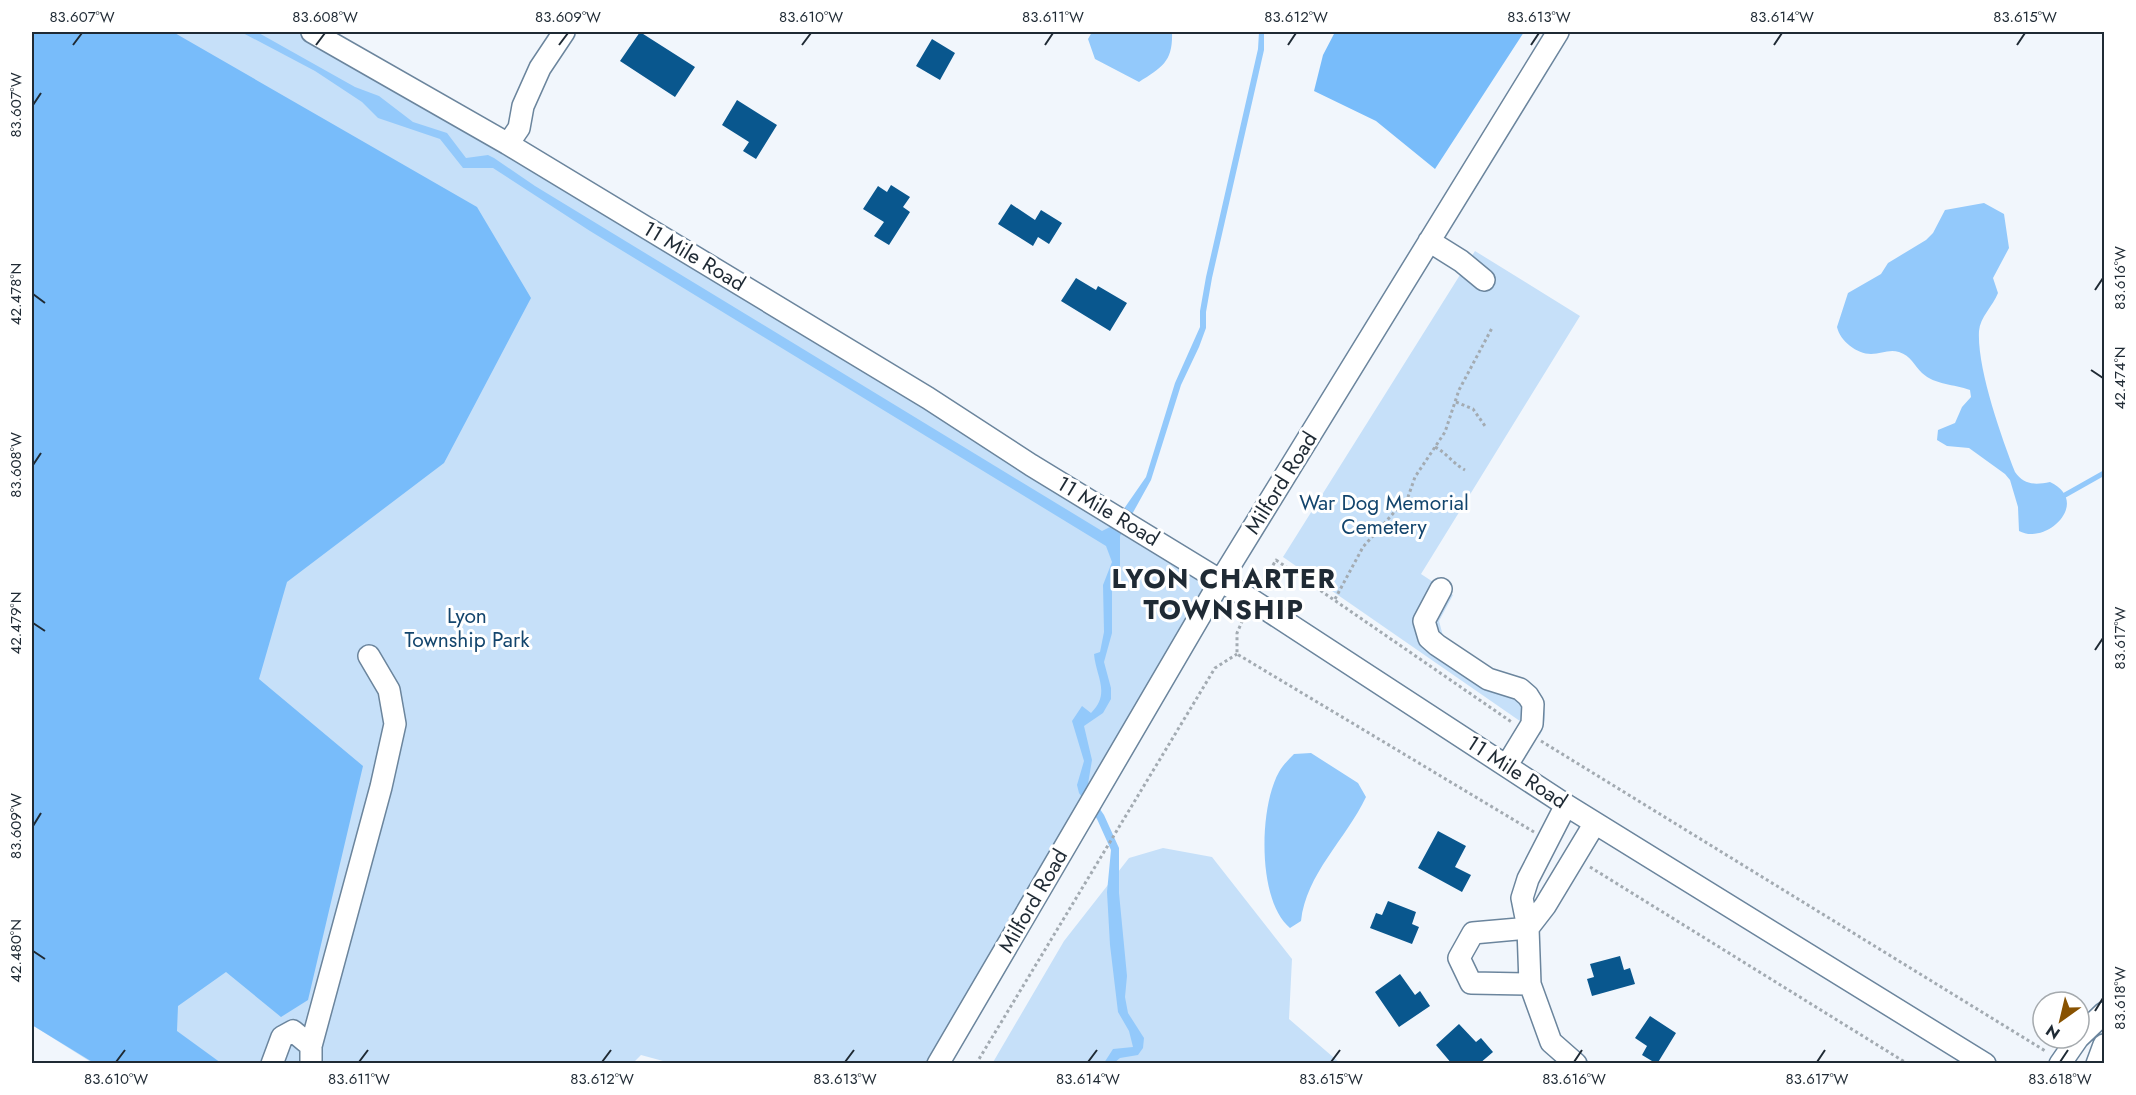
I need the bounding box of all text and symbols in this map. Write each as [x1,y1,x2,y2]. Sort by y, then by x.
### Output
text: 83.607°W [49,6,115,28]
text: 83.608°W [292,6,358,28]
text: 83.609°W [535,6,601,28]
text: 83.610°W [779,6,843,28]
text: 83.611°W [1022,6,1084,28]
text: 83.612°W [1264,6,1328,28]
text: 83.613°W [1507,6,1571,28]
text: 83.614°W [1750,6,1814,28]
text: 83.615°W [1993,6,2057,28]
text: 83.607°W [5,72,27,138]
street label: 11 Mile Road [637,214,751,298]
text: 83.616°W [2109,246,2131,310]
text: 42.478°N [5,263,27,325]
text: 42.474°N [2109,347,2131,409]
street label: Milford Road [1238,426,1324,540]
text: 83.608°W [5,432,27,498]
street label: 11 Mile Road [1051,469,1165,553]
park label: War Dog Memorial Cemetery [1299,488,1469,542]
district label: LYON CHARTER TOWNSHIP [1112,559,1336,629]
text: 42.479°N [5,592,27,654]
park label: Lyon Township Park [405,601,530,655]
text: 83.617°W [2109,606,2131,669]
street label: 11 Mile Road [1461,728,1573,816]
text: 83.609°W [5,793,27,859]
street label: Milford Road [991,843,1075,959]
text: 42.480°N [5,919,27,983]
text: 83.618°W [2109,966,2131,1030]
north arrow [2031,990,2091,1050]
text: N [2041,1019,2065,1045]
text: 83.610°W [84,1068,148,1090]
text: 83.611°W [328,1068,390,1090]
text: 83.612°W [570,1068,634,1090]
text: 83.613°W [813,1068,877,1090]
text: 83.614°W [1056,1068,1120,1090]
text: 83.615°W [1299,1068,1363,1090]
text: 83.616°W [1542,1068,1606,1090]
text: 83.617°W [1786,1068,1849,1090]
text: 83.618°W [2028,1068,2092,1090]

